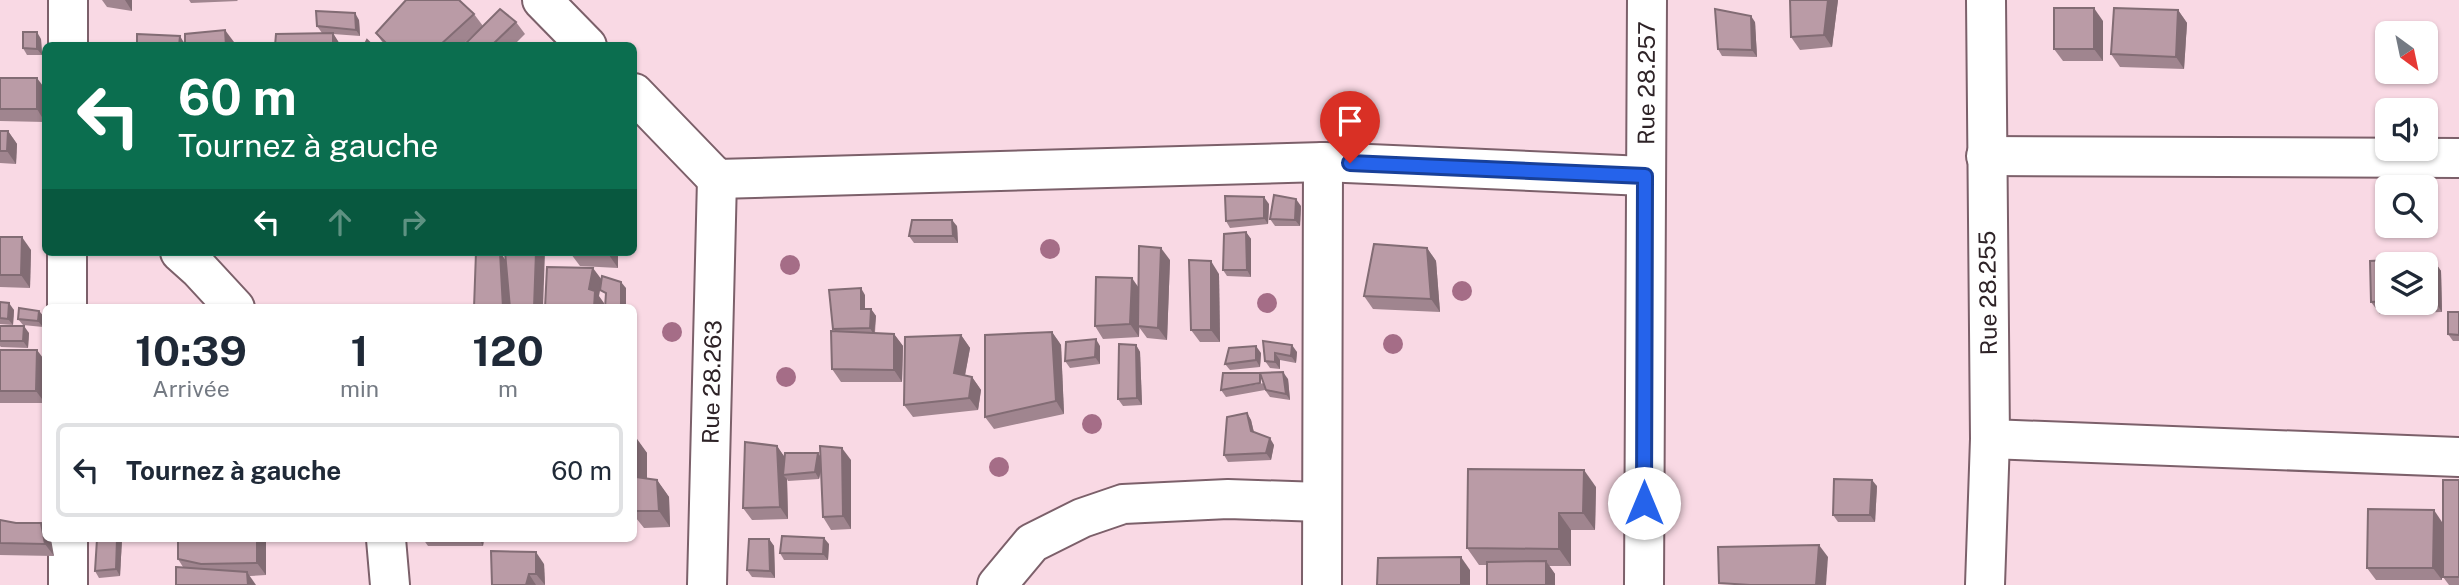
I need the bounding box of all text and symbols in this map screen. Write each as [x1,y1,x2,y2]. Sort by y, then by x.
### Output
street label: Rue 28.257 [1632,21,1660,145]
north arrow [2375,21,2438,84]
map controls [2375,21,2438,315]
text: 60 m [178,68,297,126]
icon: left [63,70,154,161]
pin [1320,91,1380,163]
button: sound [2375,98,2438,161]
icon: arrive [1331,102,1369,140]
text: Tournez à gauche [178,127,438,164]
button: search [2375,175,2438,238]
icon: left [248,203,286,241]
icon: ahead [321,203,359,241]
icon: right [394,203,432,241]
street label: Rue 28.255 [1973,230,2002,356]
button: layers [2375,252,2438,315]
street label: Rue 28.263 [696,320,727,444]
text: 10:39 [135,326,247,375]
text: 1 [351,326,369,375]
text: 120 [472,326,544,375]
text: Arrivée [152,375,230,402]
text: min [340,375,379,402]
text: m [498,375,518,402]
icon: left [67,451,105,489]
text: Tournez à gauche [126,455,341,486]
text: 60 m [551,455,612,486]
position arrow [1607,466,1681,540]

